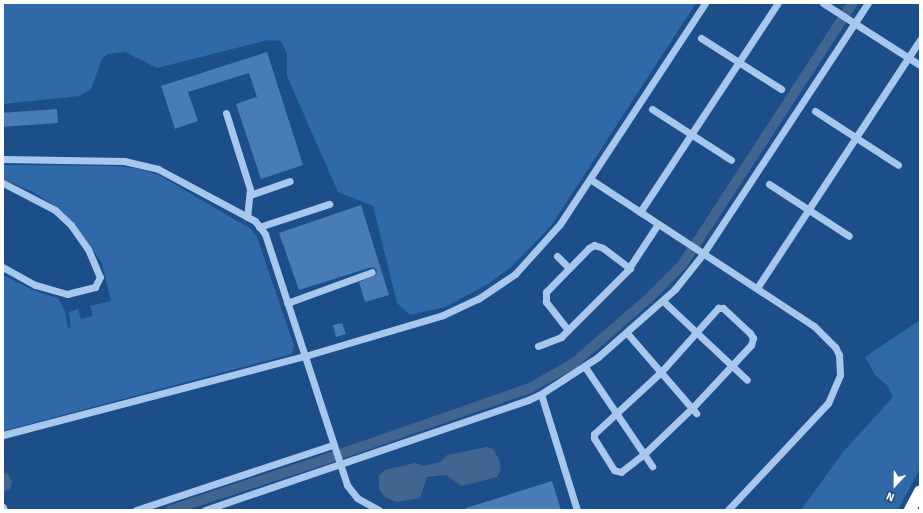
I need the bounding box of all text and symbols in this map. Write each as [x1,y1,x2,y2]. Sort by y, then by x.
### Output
north arrow [875,465,915,505]
text: N [884,489,896,504]

